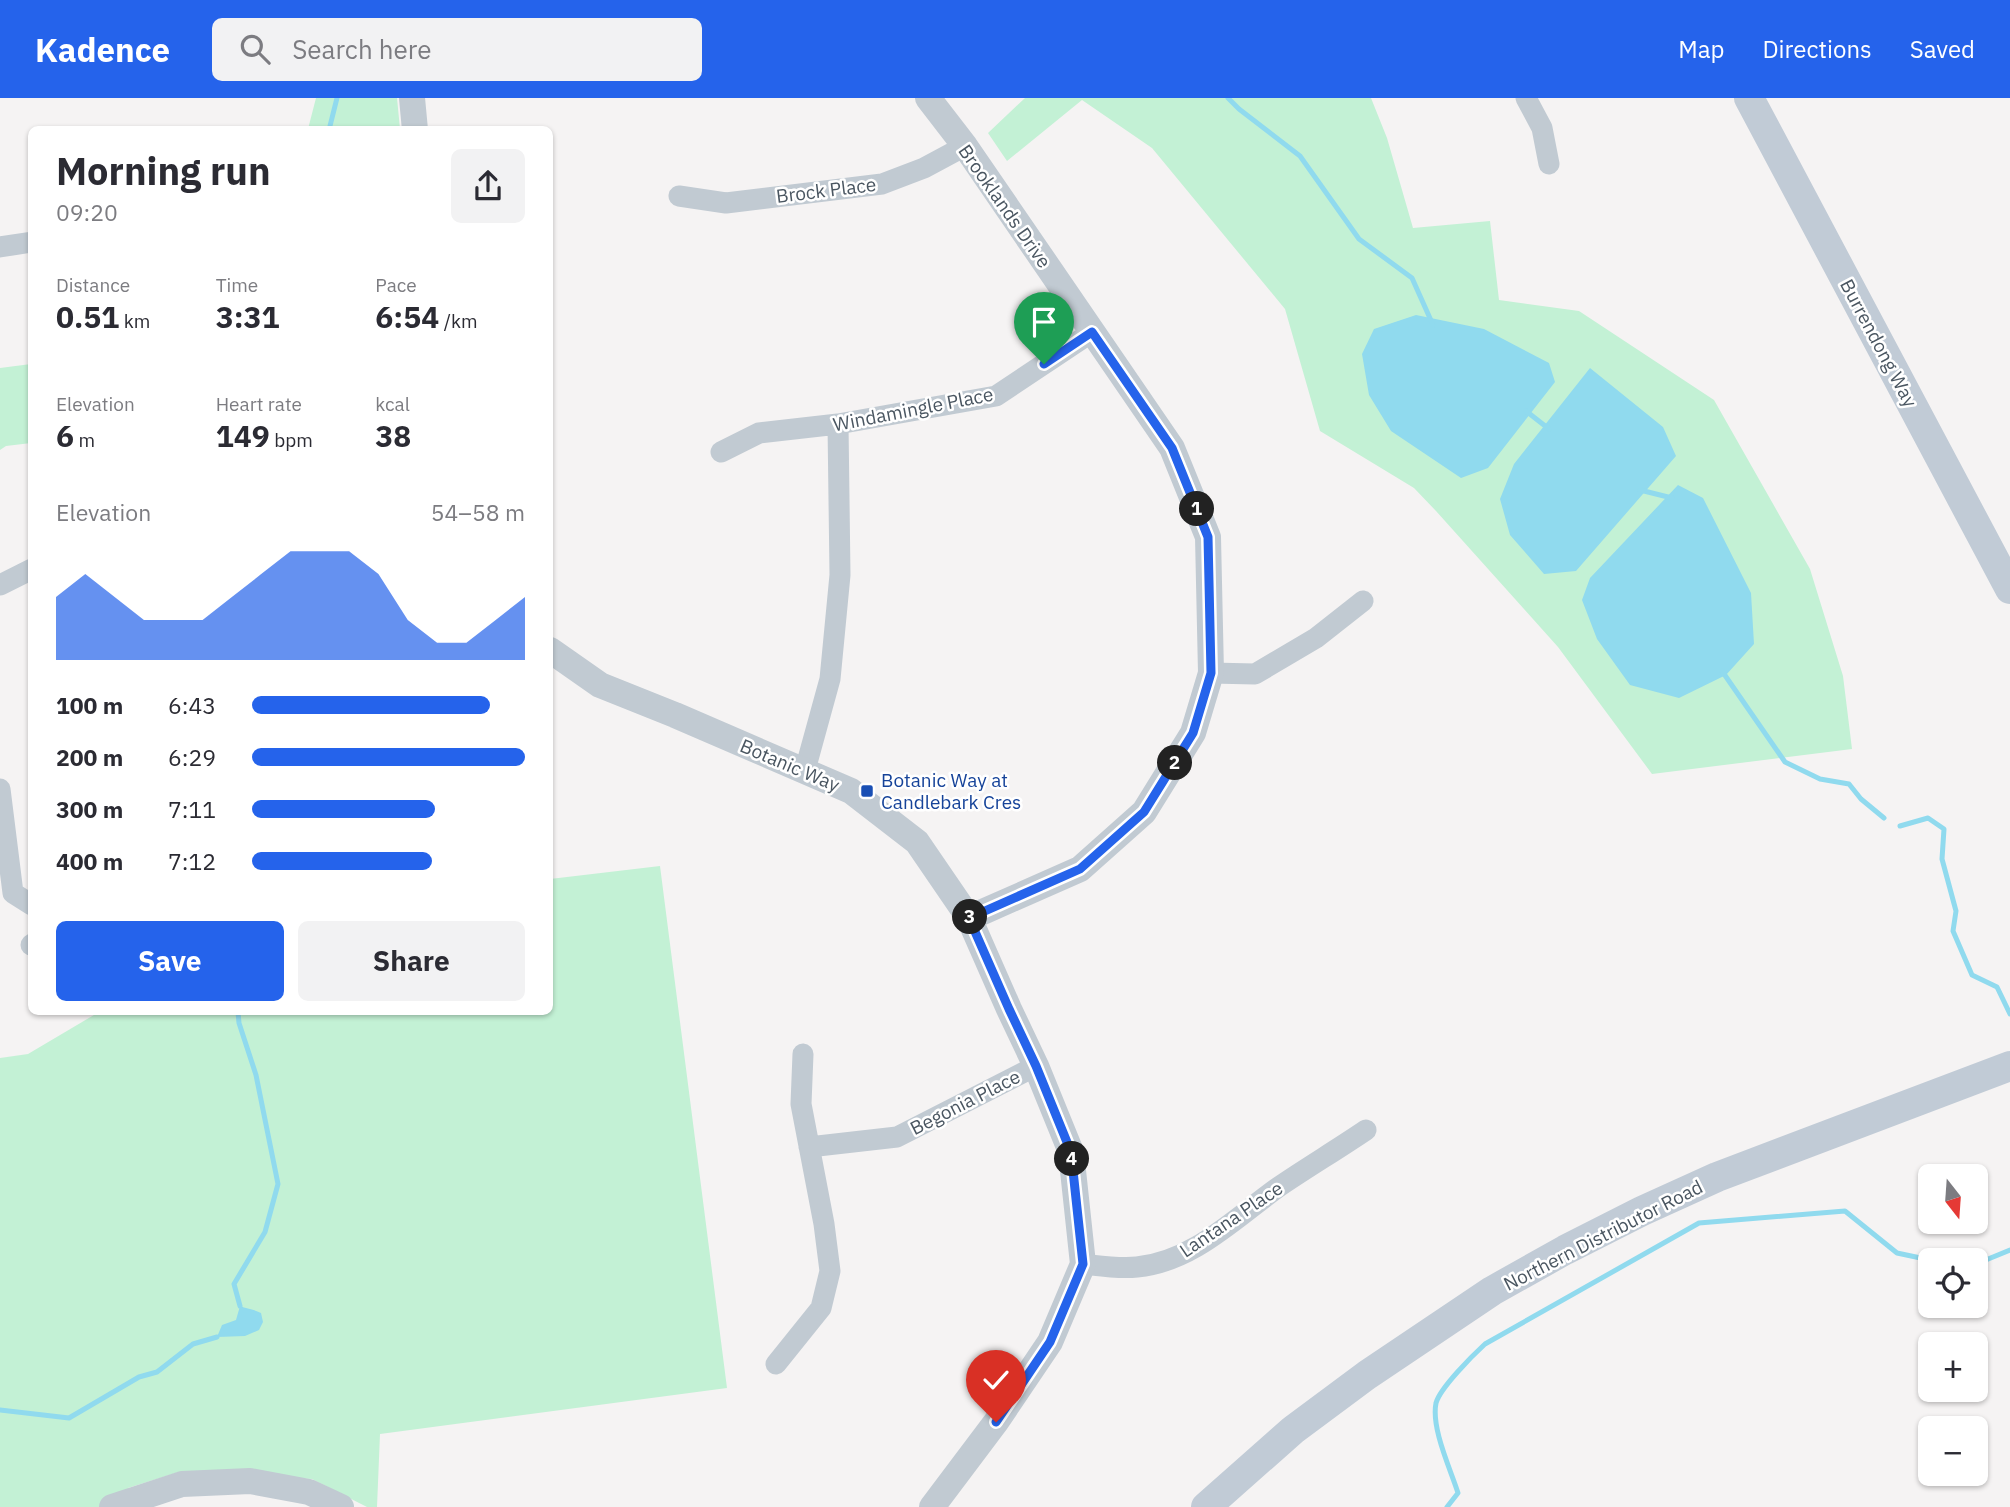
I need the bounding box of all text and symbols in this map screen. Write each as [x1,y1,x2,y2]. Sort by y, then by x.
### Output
search box [212,18,702,81]
text: Kadence [35,28,170,71]
icon: search [236,30,274,68]
text: Search here [292,32,432,66]
text: Map [1678,33,1724,65]
text: Directions [1762,33,1872,65]
text: Saved [1910,33,1975,65]
street label: Brooklands Drive [953,140,1057,272]
text: Morning run [56,146,271,195]
button: share [451,149,525,223]
street label: Brock Place [775,172,877,208]
text: 09:20 [56,197,118,227]
text: Distance [56,273,130,297]
text: Time [216,273,258,297]
text: Pace [375,273,417,297]
street label: Burrendong Way [1835,275,1923,412]
pin [1014,292,1074,364]
text: 0.51 [56,297,119,336]
text: 3:31 [216,297,280,336]
text: 6:54 [375,297,439,336]
icon: arrive [1025,303,1063,341]
text: km [119,309,150,333]
text: /km [439,309,478,333]
street label: Windamingle Place [831,382,995,436]
text: Elevation [56,392,135,416]
text: Heart rate [216,392,302,416]
text: kcal [375,392,410,416]
text: 6 [56,416,74,455]
text: 149 [216,416,270,455]
text: 38 [375,416,411,455]
text: m [74,428,95,452]
text: bpm [270,428,313,452]
pin: 1 [1180,492,1214,526]
text: 1 [1191,496,1202,520]
text: Elevation [56,497,151,527]
text: 54–58 m [431,497,525,527]
text: 100 m [56,690,123,720]
text: 6:43 [168,690,216,720]
street label: Botanic Way [737,733,844,797]
text: 200 m [56,742,123,772]
text: 6:29 [168,742,216,772]
pin: 2 [1158,746,1192,780]
text: 2 [1169,750,1180,774]
place label: Botanic Way at Candlebark Cres [881,768,1021,814]
marker: Botanic Way at Candlebark Cres [859,783,875,799]
text: 300 m [56,794,123,824]
text: 7:11 [168,794,216,824]
text: 400 m [56,846,123,876]
text: 7:12 [168,846,216,876]
pin: 3 [953,900,988,934]
text: 3 [964,904,975,928]
button: Save [56,921,284,1001]
button: Share [298,921,525,1001]
street label: Begonia Place [906,1064,1024,1140]
pin: 4 [1054,1142,1090,1176]
text: 4 [1066,1146,1077,1170]
north arrow [1918,1164,1988,1234]
map controls [1918,1164,1988,1486]
street label: Northern Distributor Road [1499,1174,1707,1296]
street label: Lantana Place [1175,1176,1287,1262]
button: locate [1918,1248,1988,1318]
button: + [1918,1332,1988,1402]
pin [966,1350,1026,1422]
icon: check [977,1361,1015,1399]
button: − [1918,1416,1988,1486]

